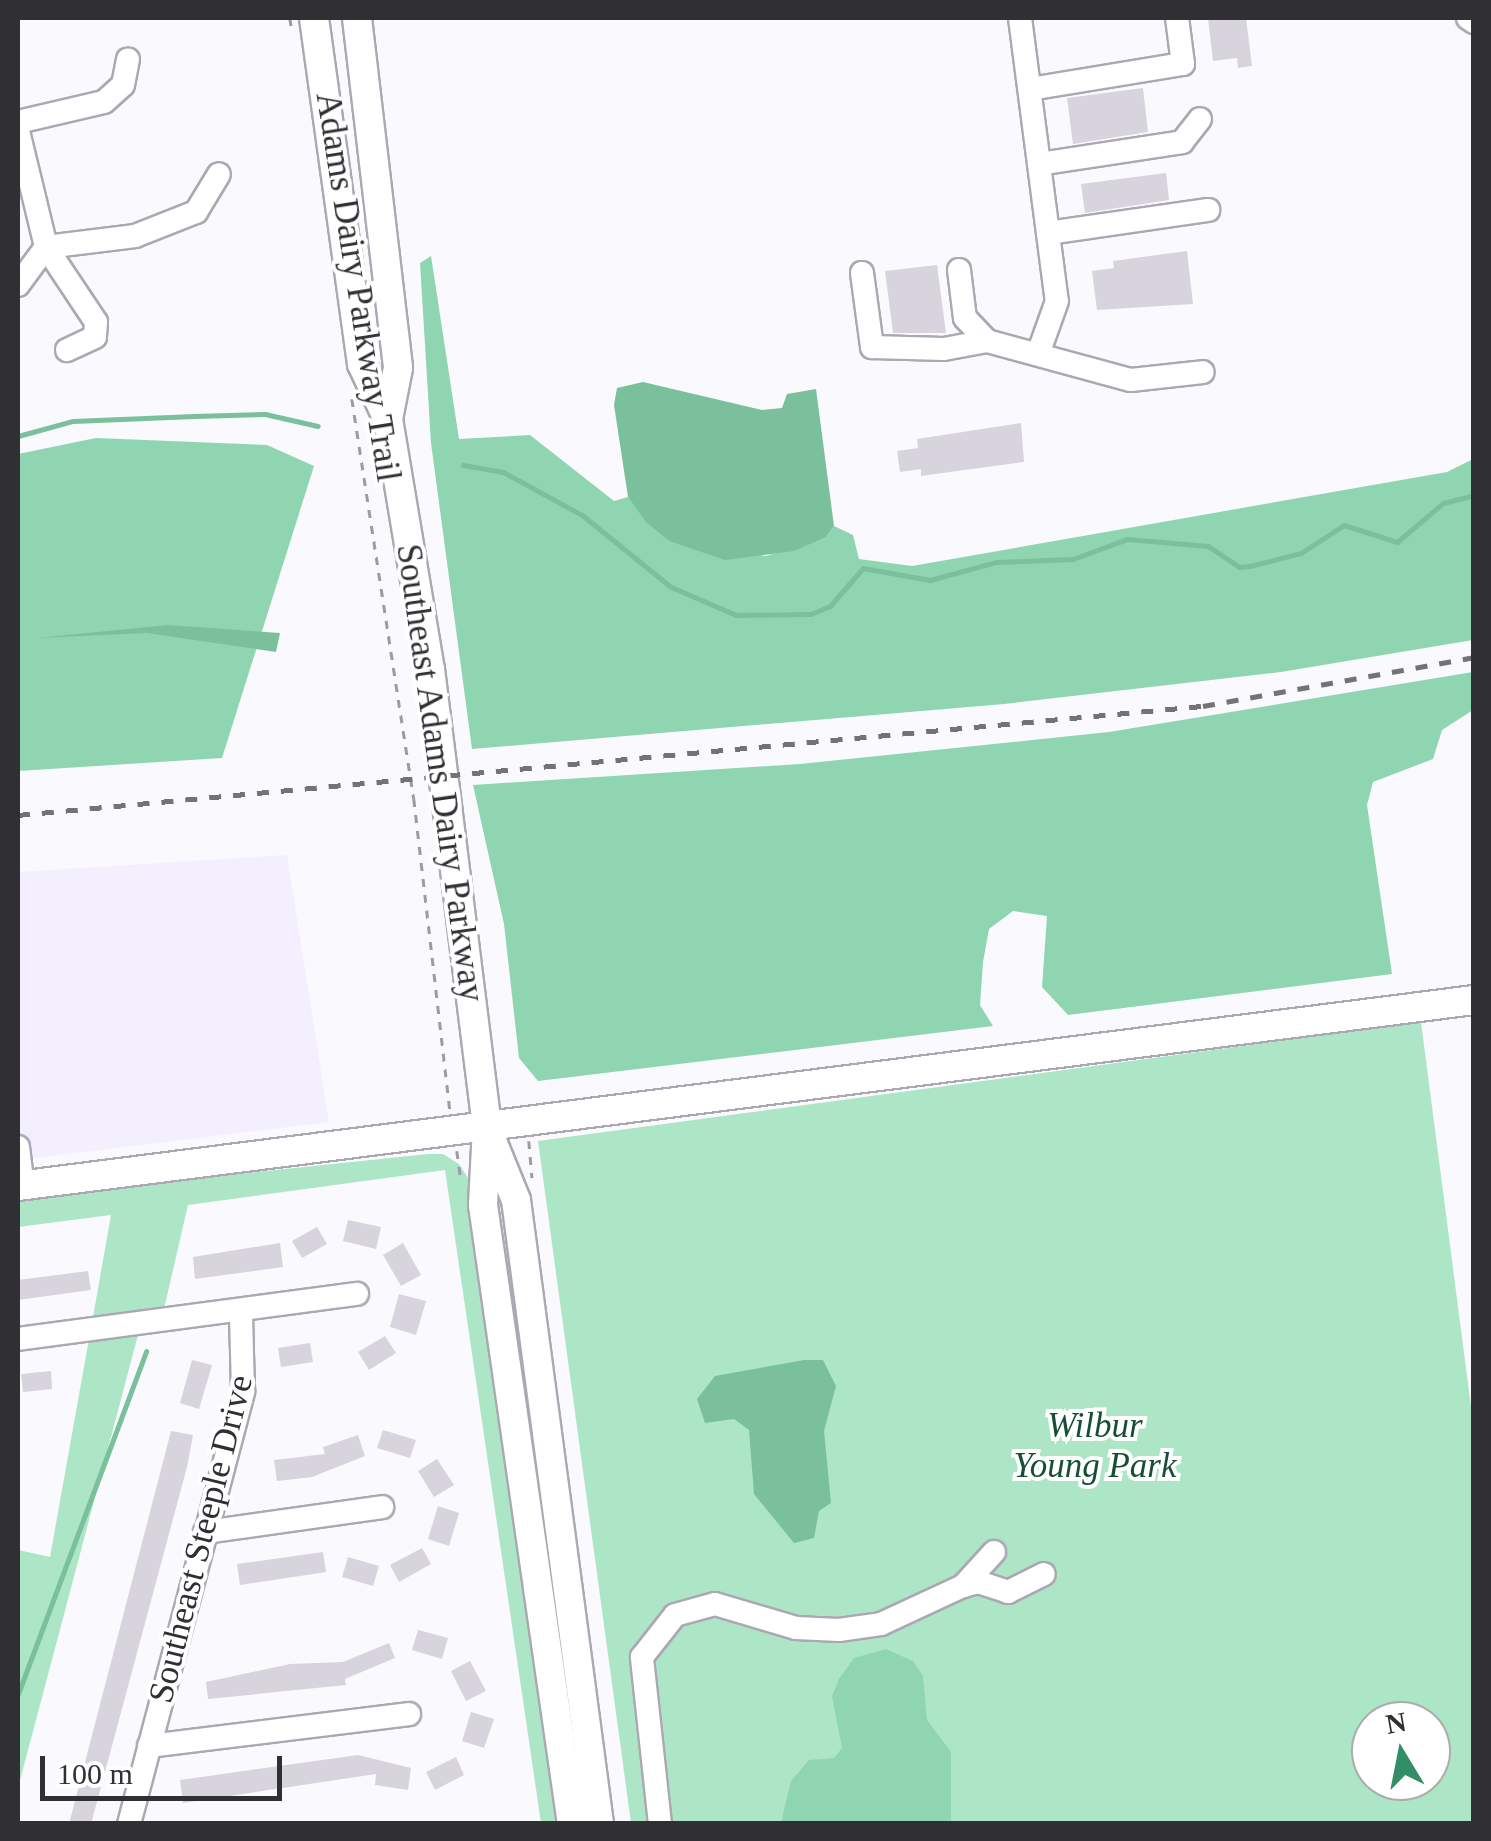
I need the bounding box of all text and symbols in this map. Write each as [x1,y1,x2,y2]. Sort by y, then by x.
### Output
street label: Adams Dairy Parkway Trail [306,89,410,485]
street label: Southeast Adams Dairy Parkway [387,541,493,1005]
street label: Southeast Steeple Drive [140,1371,262,1707]
park label: Wilbur Young Park [1013,1405,1177,1487]
north arrow [1351,1701,1451,1801]
text: N [1383,1706,1409,1740]
scale bar [45,1736,288,1798]
text: 100 m [57,1757,133,1790]

